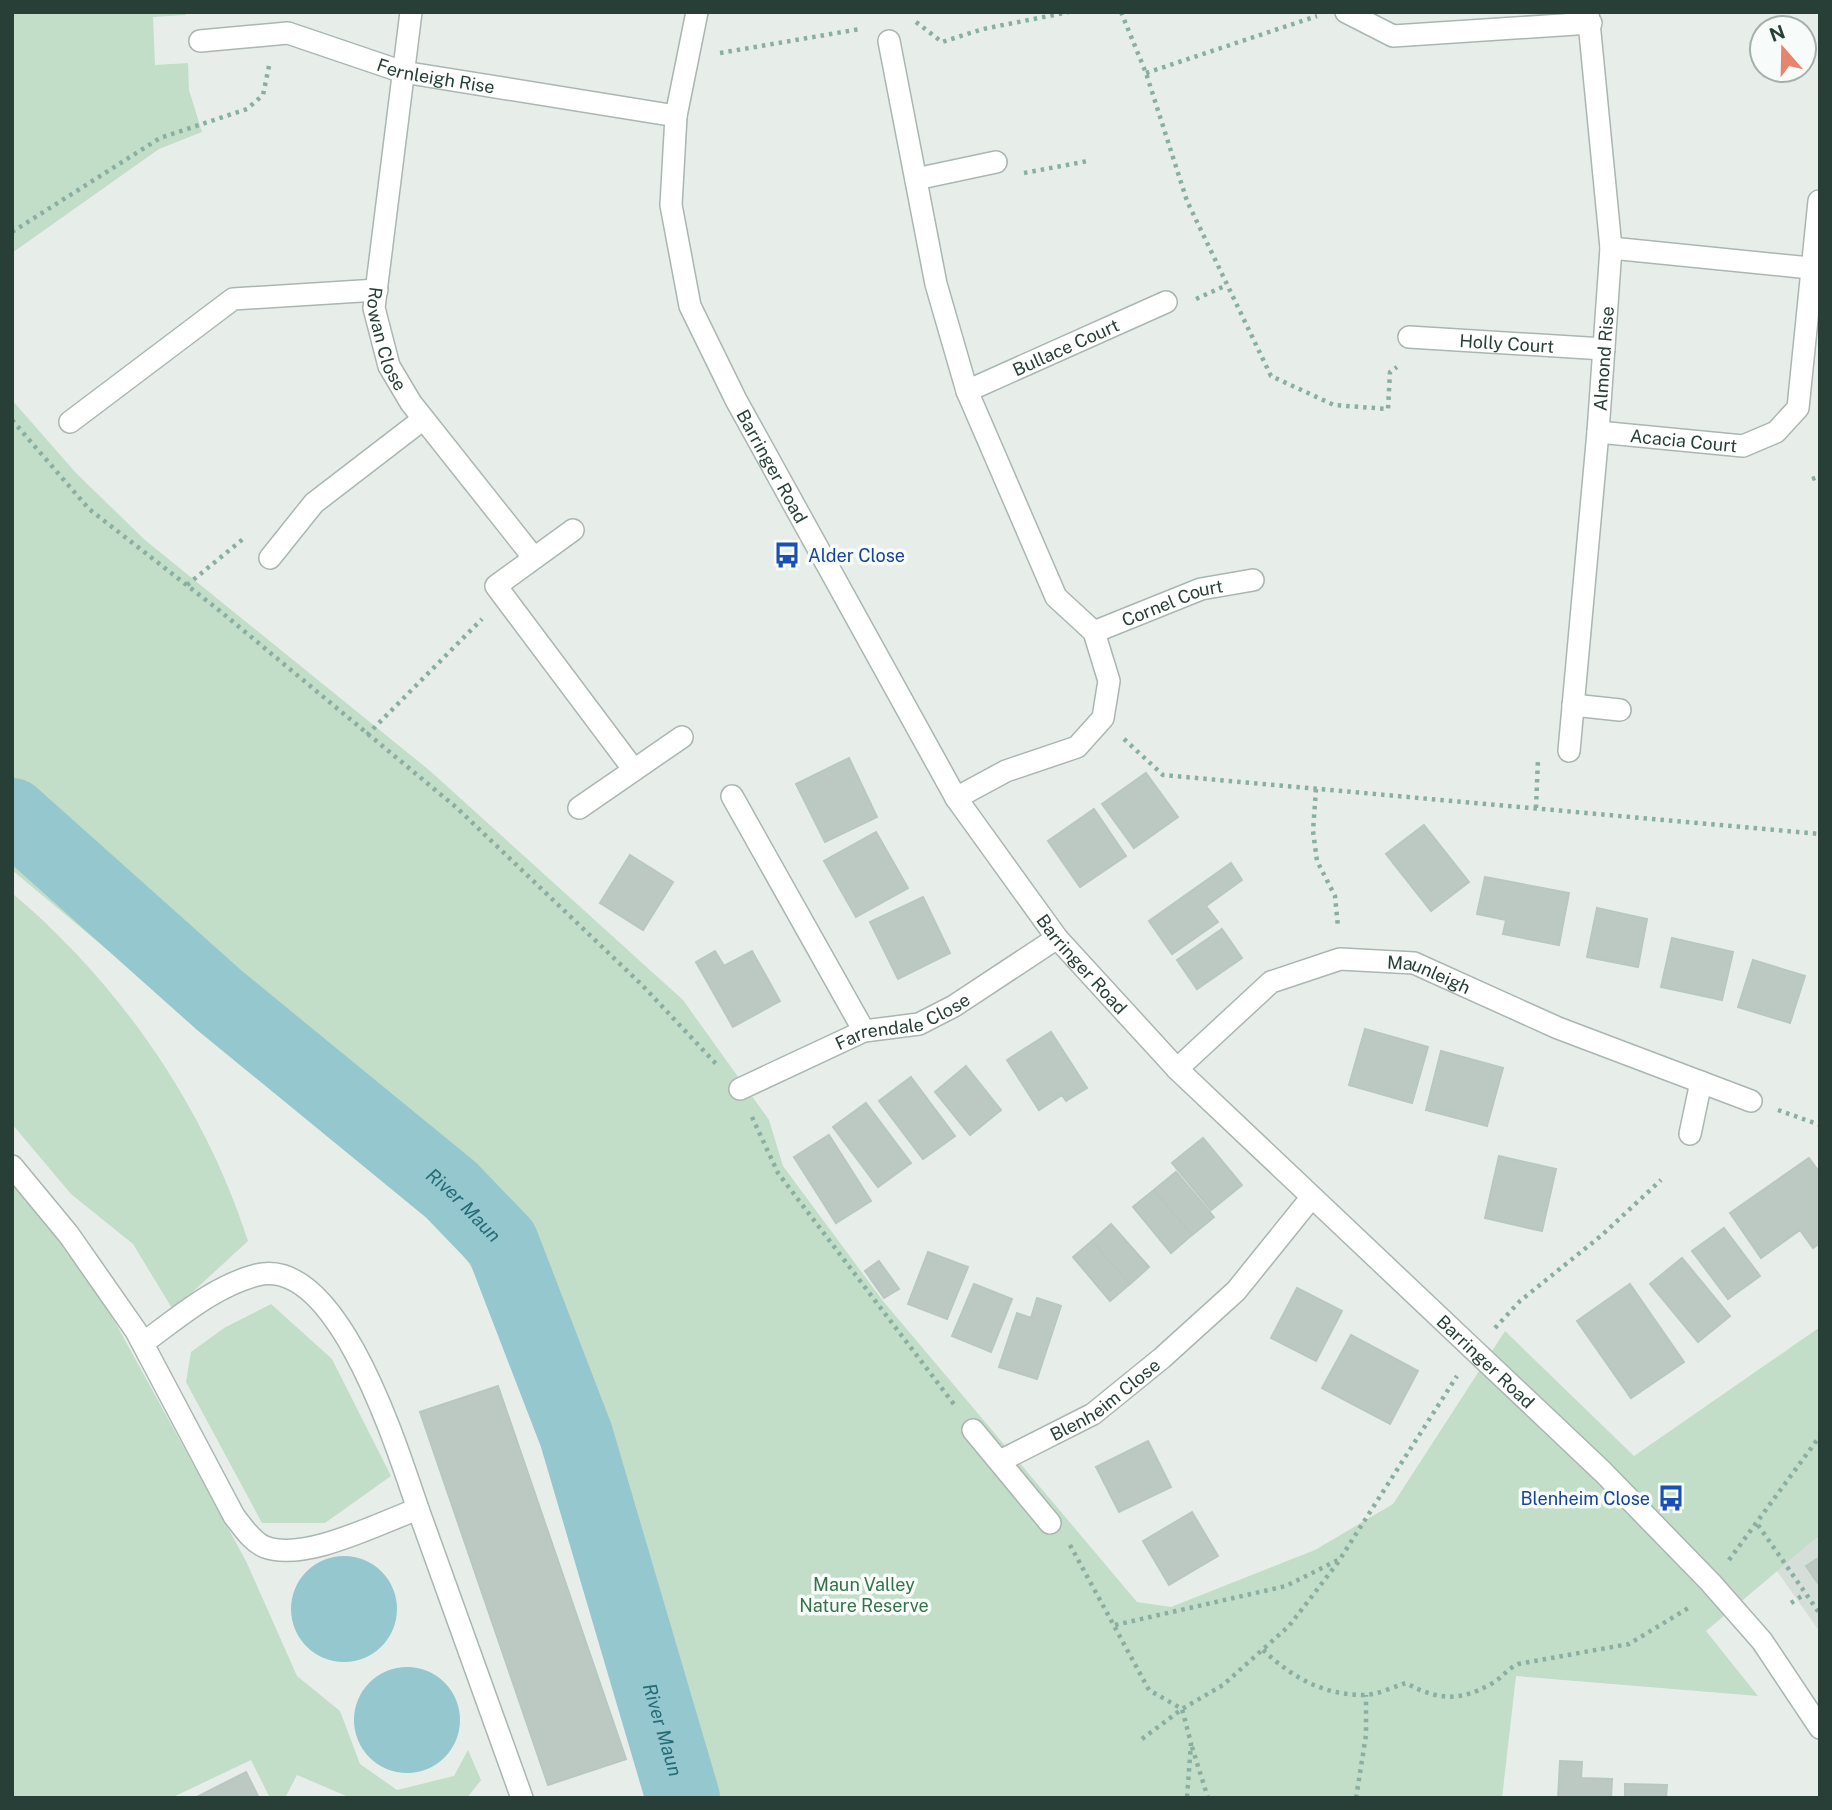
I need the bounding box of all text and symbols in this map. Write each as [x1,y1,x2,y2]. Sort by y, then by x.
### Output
north arrow [1748,14,1818,84]
text: N [1766,20,1788,46]
street label: Fernleigh Rise [374,54,496,97]
street label: Rowan Close [363,286,412,394]
street label: Almond Rise [1589,305,1617,412]
street label: Bullace Court [1009,314,1122,380]
street label: Holly Court [1459,330,1555,356]
street label: Barringer Road [733,406,812,526]
street label: Acacia Court [1629,425,1738,456]
bus stop icon: Alder Close [772,540,802,570]
place label: Alder Close [808,545,905,566]
street label: Cornel Court [1118,575,1225,630]
street label: Barringer Road [1033,910,1132,1018]
street label: Maunleigh [1387,951,1474,998]
street label: Farrendale Close [832,988,973,1054]
water label: River Maun [422,1164,506,1246]
street label: Barringer Road [1433,1310,1539,1412]
street label: Blenheim Close [1046,1354,1164,1445]
bus stop icon: Blenheim Close [1656,1483,1686,1513]
place label: Blenheim Close [1520,1488,1650,1509]
park label: Maun Valley Nature Reserve [799,1574,929,1616]
water label: River Maun [639,1681,687,1779]

